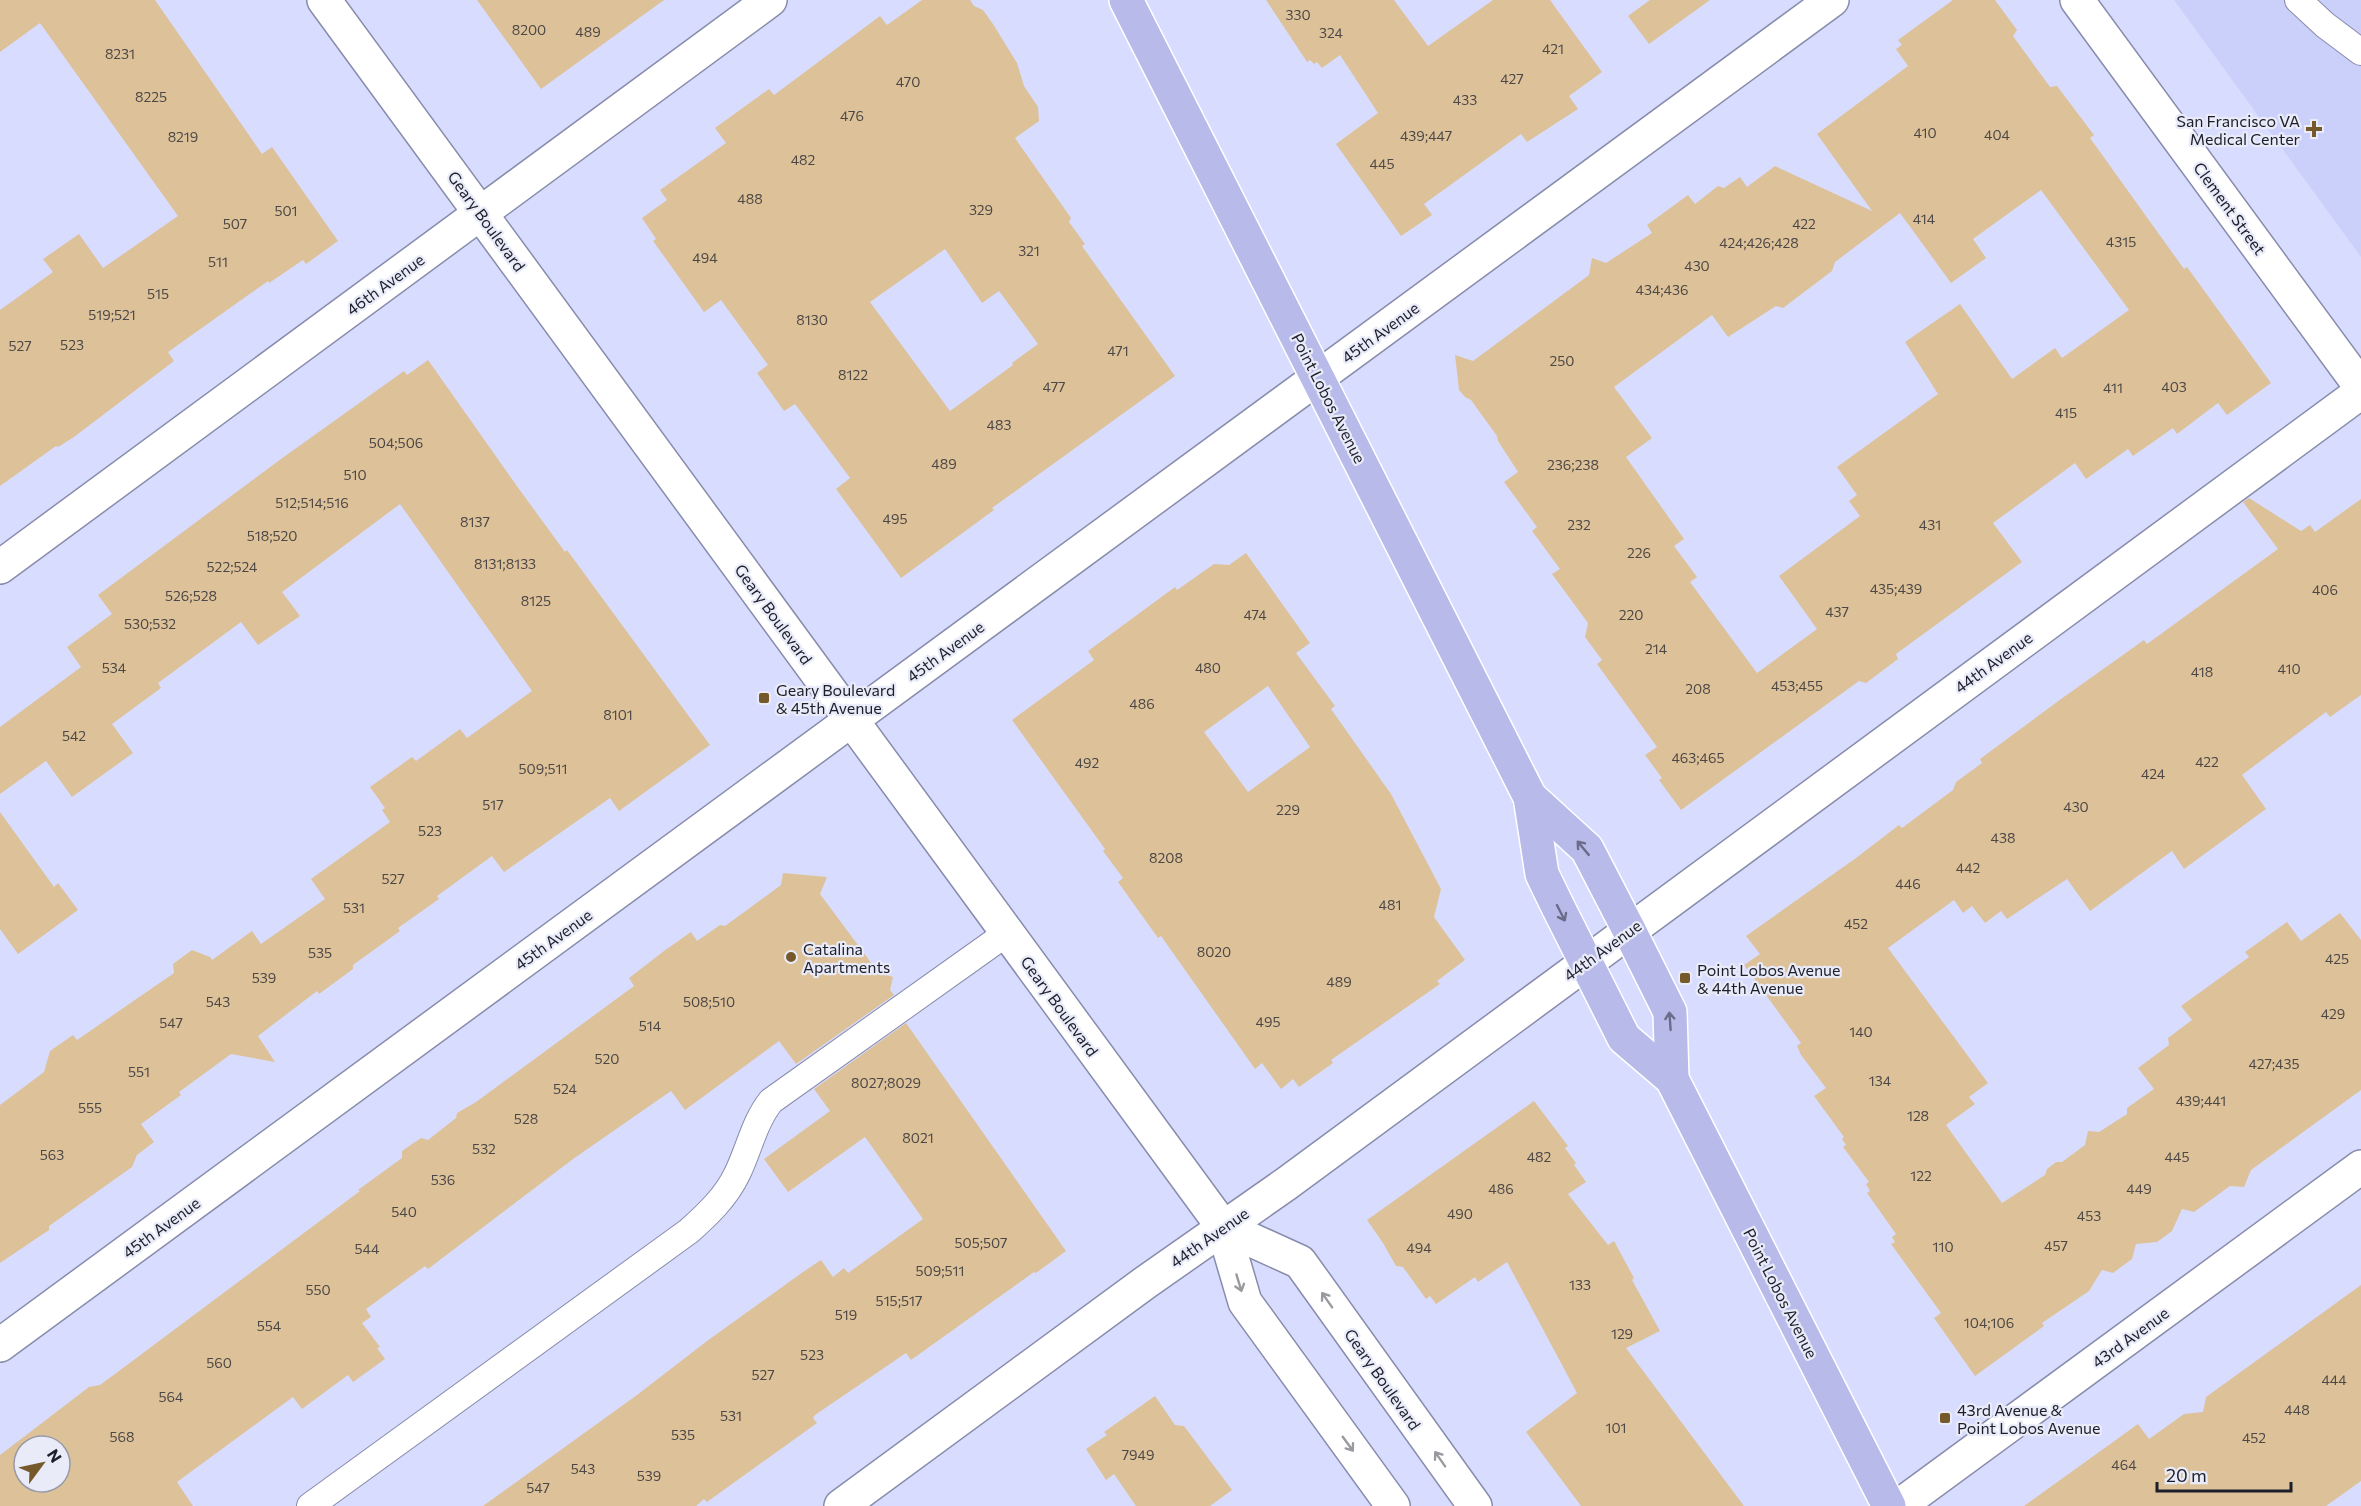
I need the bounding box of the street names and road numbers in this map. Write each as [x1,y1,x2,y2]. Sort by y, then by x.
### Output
street label: Clement Street [2190,158,2270,258]
street label: Geary Boulevard [444,167,530,275]
street label: 46th Avenue [342,249,428,319]
street label: 45th Avenue [1338,298,1422,366]
street label: Point Lobos Avenue [1288,330,1370,466]
street label: Geary Boulevard [731,560,817,668]
street label: 45th Avenue [903,617,987,685]
street label: 44th Avenue [1950,627,2036,697]
street label: 45th Avenue [511,905,595,973]
street label: 44th Avenue [1559,915,1645,985]
street label: Geary Boulevard [1017,952,1103,1060]
street label: 45th Avenue [119,1193,203,1261]
street label: 44th Avenue [1166,1203,1252,1271]
street label: Point Lobos Avenue [1740,1225,1822,1361]
street label: 43rd Avenue [2088,1303,2172,1371]
street label: Geary Boulevard [1341,1325,1425,1433]

